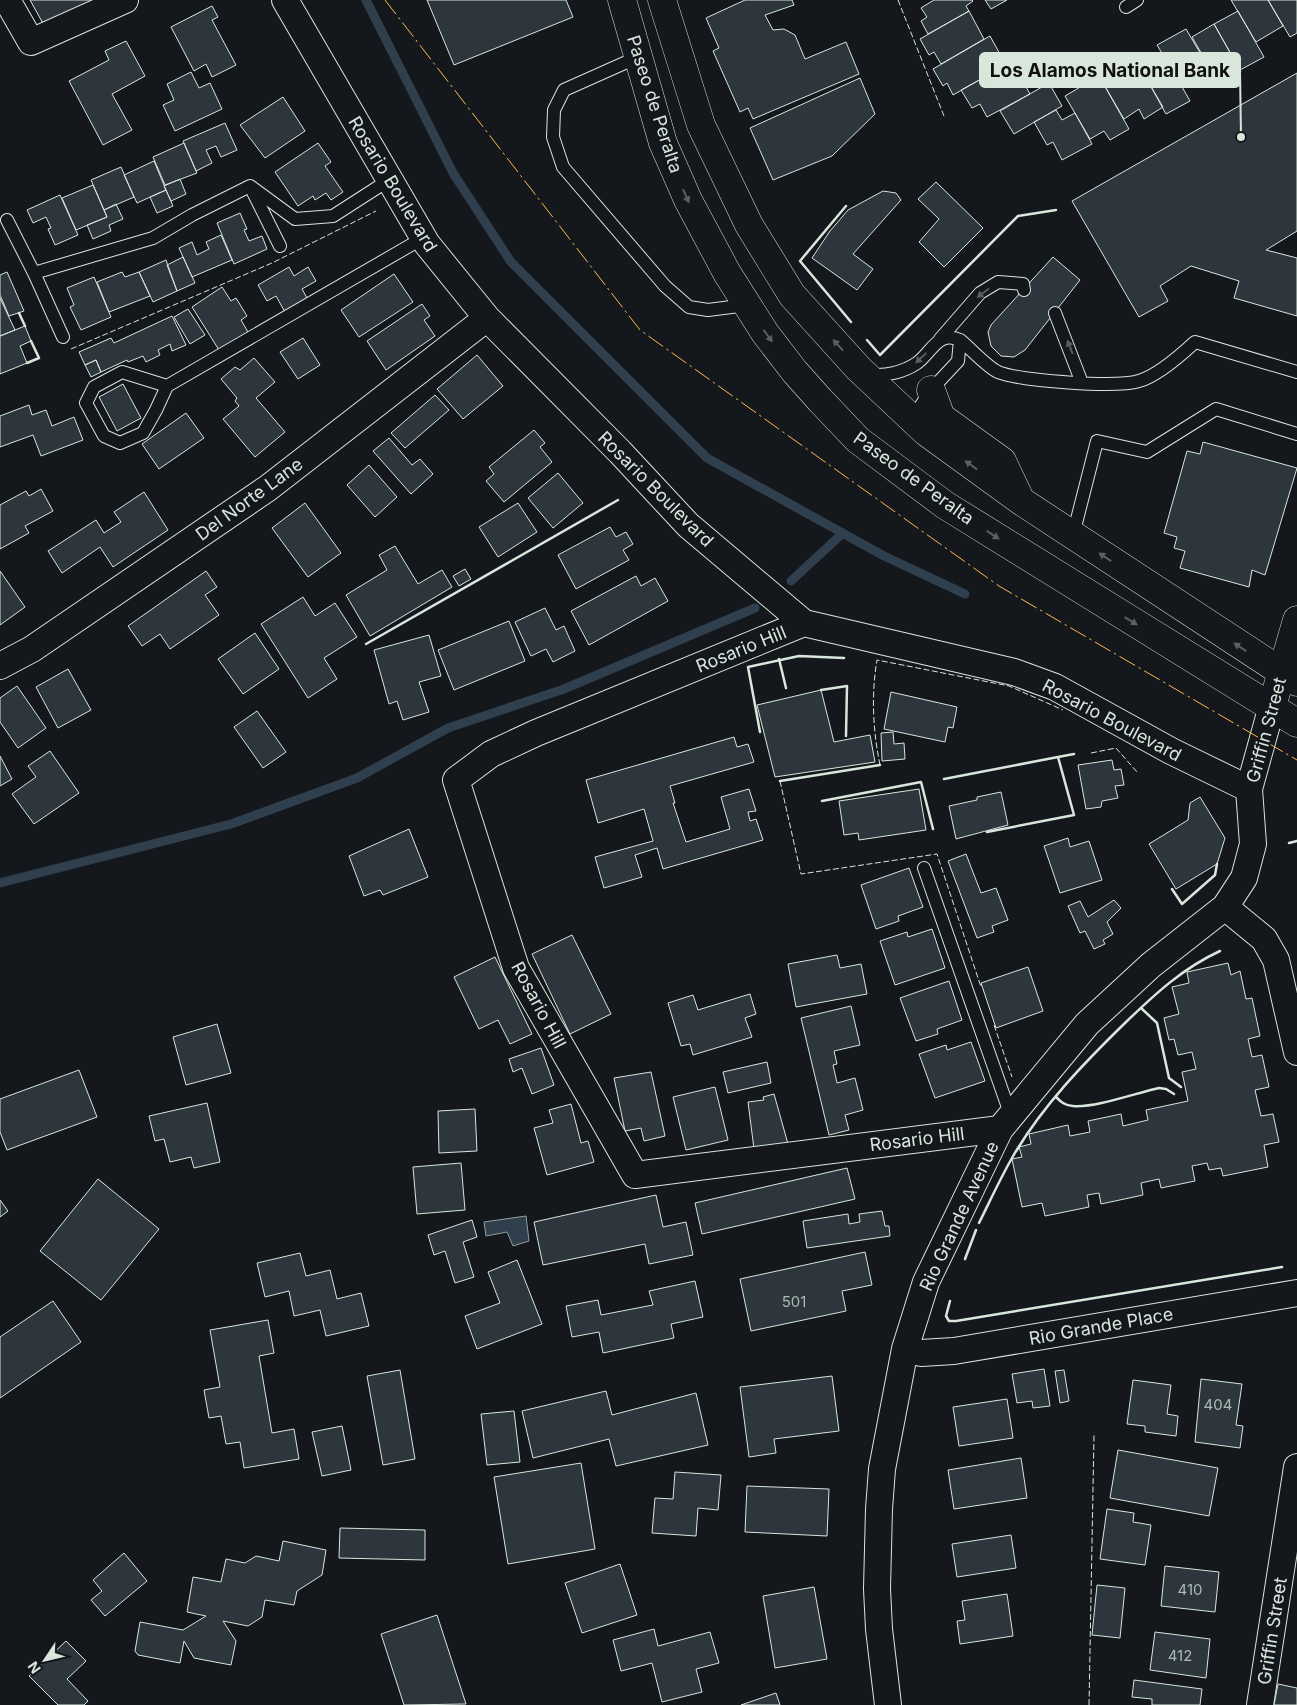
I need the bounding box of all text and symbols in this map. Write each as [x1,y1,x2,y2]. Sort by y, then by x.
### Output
street label: Paseo de Peralta [623,33,687,175]
callout: Los Alamos National Bank [980,53,1240,87]
text: Los Alamos National Bank [990,59,1230,82]
street label: Rosario Boulevard [344,112,442,256]
one-way arrow [683,189,691,203]
one-way arrow [976,288,990,298]
one-way arrow [763,329,773,343]
one-way arrow [832,338,843,351]
one-way arrow [1066,339,1074,354]
one-way arrow [915,352,927,364]
street label: Rosario Boulevard [594,427,718,551]
street label: Paseo de Peralta [850,427,978,529]
street label: Del Norte Lane [191,453,307,545]
one-way arrow [964,460,978,470]
one-way arrow [986,530,999,540]
one-way arrow [1098,552,1112,561]
one-way arrow [1124,616,1137,625]
street label: Rosario Hill [693,621,789,677]
one-way arrow [1234,642,1247,651]
street label: Rosario Boulevard [1039,674,1185,766]
street label: Griffin Street [1242,675,1290,785]
street label: Rosario Hill [507,958,571,1052]
street label: Rosario Hill [868,1123,966,1155]
street label: Rio Grande Avenue [915,1138,1003,1294]
house number: 501 [782,1292,806,1311]
street label: Rio Grande Place [1027,1303,1175,1349]
house number: 404 [1204,1395,1232,1414]
street label: Griffin Street [1253,1576,1291,1686]
house number: 410 [1178,1580,1202,1599]
north arrow [20,1635,70,1685]
house number: 412 [1168,1646,1192,1665]
text: N [24,1658,44,1677]

